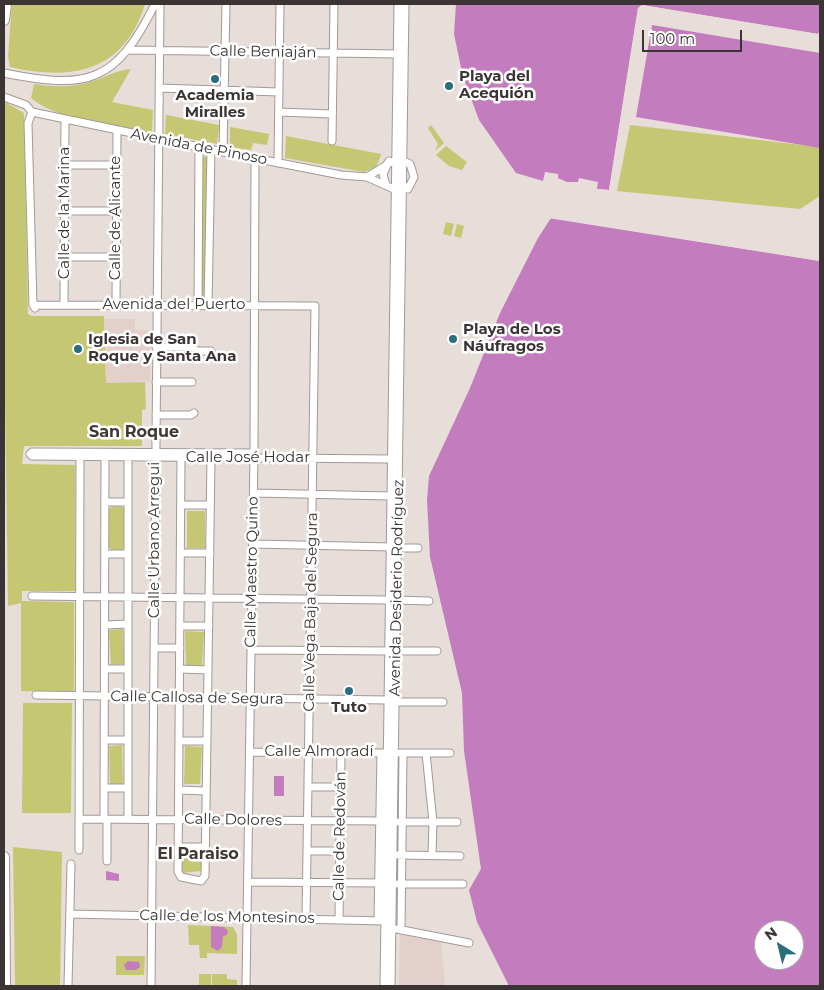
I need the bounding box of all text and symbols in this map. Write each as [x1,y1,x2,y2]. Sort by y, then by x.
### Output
scale bar [644,20,744,52]
text: 100 m [650,29,695,48]
street label: Calle Beniaján [209,42,317,62]
place label: Playa del Acequión [459,68,534,103]
marker: Academia Miralles [209,73,221,85]
marker: Playa del Acequión [443,80,455,92]
place label: Academia Miralles [176,87,254,122]
street label: Avenida de Pinoso [129,125,269,169]
street label: Calle de la Marina [56,147,74,279]
street label: Calle de Alicante [107,156,125,280]
street label: Avenida del Puerto [102,296,246,314]
place label: Playa de Los Náufragos [463,321,561,356]
place label: Iglesia de San Roque y Santa Ana [88,331,236,366]
marker: Playa de Los Náufragos [447,333,459,345]
marker: Iglesia de San Roque y Santa Ana [72,343,84,355]
district label: San Roque [89,422,179,442]
street label: Calle José Hodar [186,449,310,467]
street label: Calle Urbano Arregui [146,462,164,618]
street label: Avenida Desiderio Rodríguez [386,479,408,697]
street label: Calle Maestro Quino [242,496,262,648]
street label: Calle Vega Baja del Segura [300,512,322,712]
marker: Tuto [343,685,355,697]
street label: Calle Callosa de Segura [110,687,284,709]
place label: Tuto [331,699,367,717]
street label: Calle Almoradí [265,743,373,761]
street label: Calle de Redován [330,771,350,901]
street label: Calle Dolores [184,810,282,830]
district label: El Paraiso [157,844,239,864]
street label: Calle de los Montesinos [139,906,315,928]
north arrow [754,920,804,970]
text: N [761,923,781,944]

